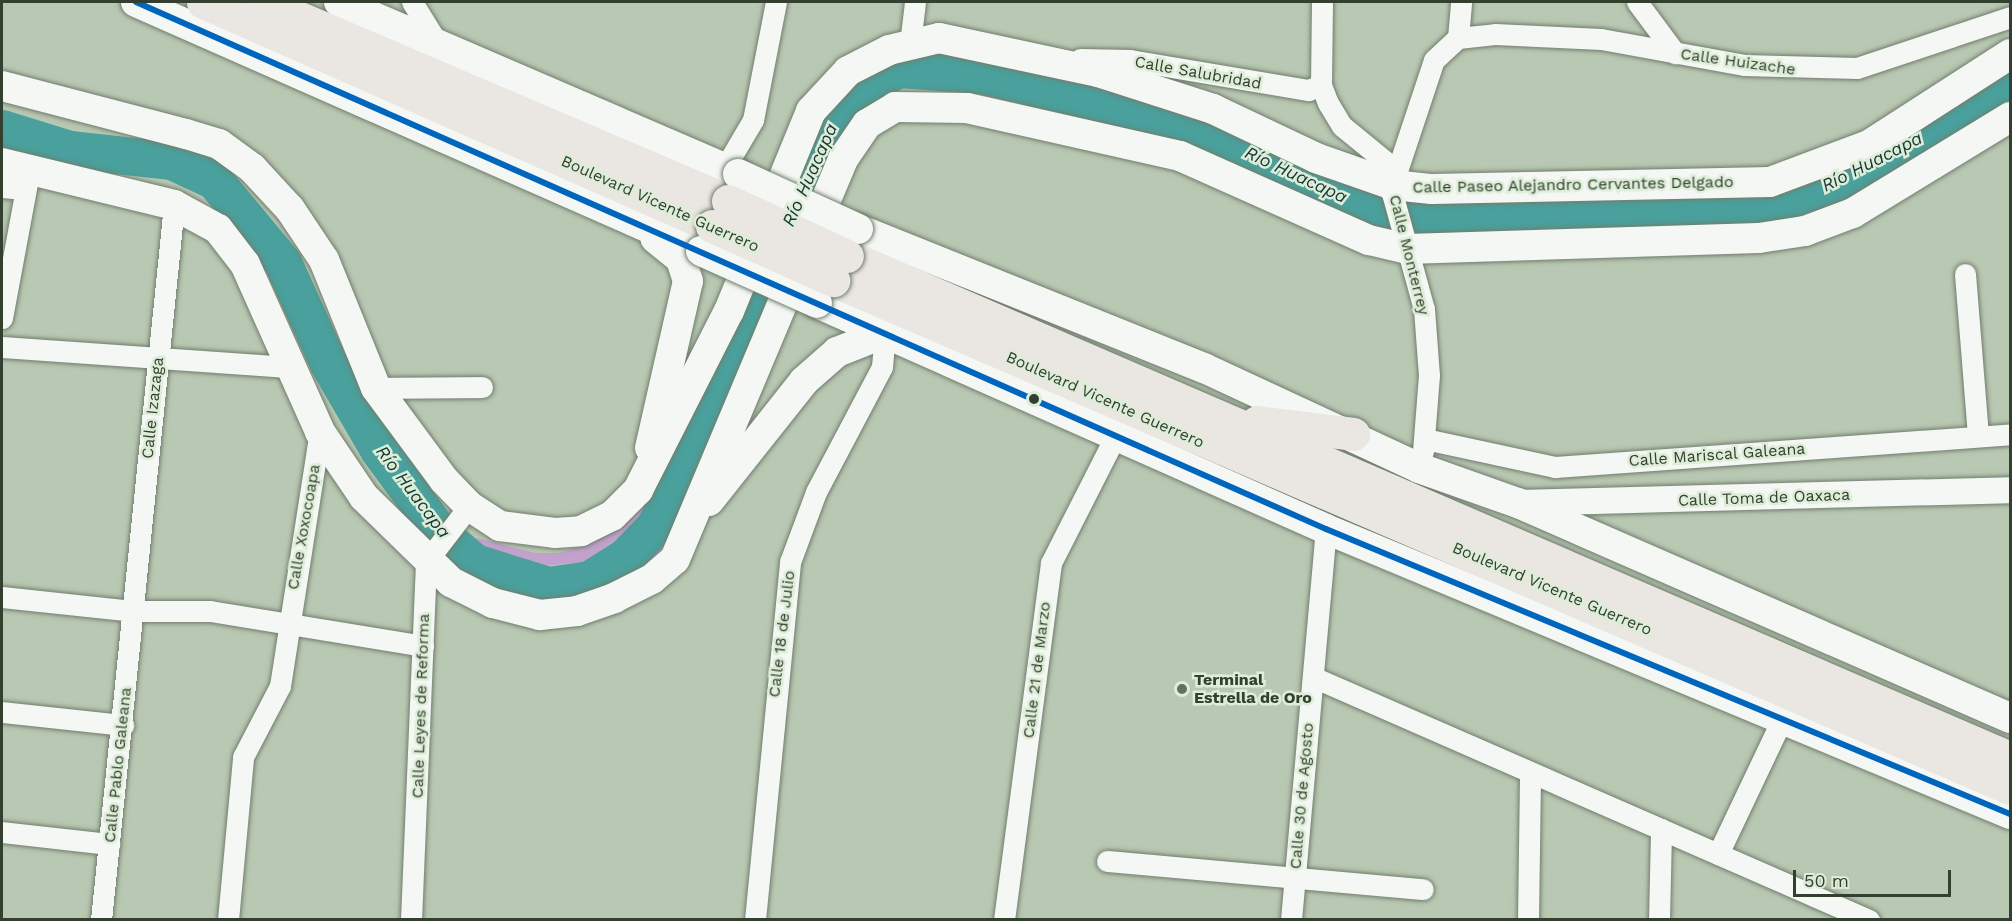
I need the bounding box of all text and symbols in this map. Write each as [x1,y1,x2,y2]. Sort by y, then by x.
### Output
street label: Calle Huizache [1679,44,1797,80]
street label: Calle Salubridad [1133,52,1263,94]
water label: Río Huacapa [778,120,842,230]
water label: Río Huacapa [1818,127,1926,197]
water label: Río Huacapa [1241,142,1351,208]
street label: Boulevard Vicente Guerrero [558,151,762,257]
street label: Calle Paseo Alejandro Cervantes Delgado [1412,173,1734,197]
street label: Calle Monterrey [1385,193,1433,317]
street label: Boulevard Vicente Guerrero [1003,347,1207,453]
street label: Calle Izazaga [138,356,168,460]
unlabelled marker [1028,393,1040,405]
street label: Calle Mariscal Galeana [1628,439,1806,471]
water label: Río Huacapa [371,441,455,543]
street label: Calle Xoxocoapa [283,463,325,591]
street label: Calle Toma de Oaxaca [1677,485,1851,511]
street label: Boulevard Vicente Guerrero [1449,538,1655,640]
street label: Calle 18 de Julio [765,569,799,699]
street label: Calle 21 de Marzo [1019,601,1055,739]
street label: Calle Leyes de Reforma [408,613,434,799]
place label: Terminal Estrella de Oro [1194,670,1312,708]
marker: Terminal Estrella de Oro [1175,682,1189,696]
street label: Calle Pablo Galeana [100,686,136,844]
street label: Calle 30 de Agosto [1286,722,1318,870]
scale bar [1796,858,1954,896]
text: 50 m [1804,870,1849,891]

